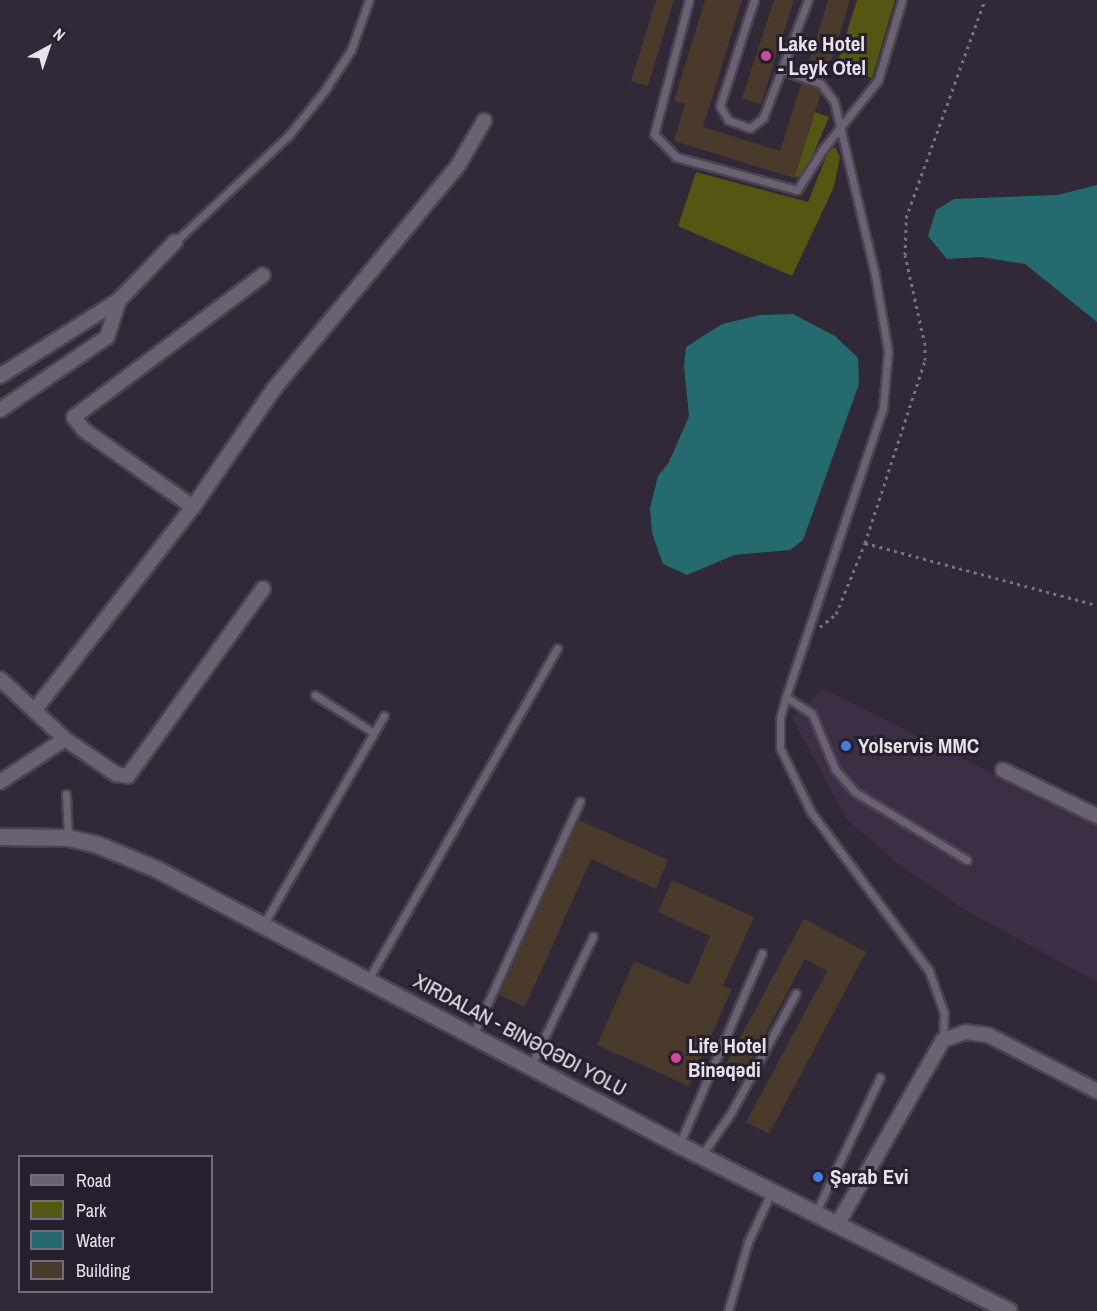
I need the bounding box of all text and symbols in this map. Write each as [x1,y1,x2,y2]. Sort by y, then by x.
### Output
north arrow [18,18,78,78]
text: N [49,23,70,46]
place label: Lake Hotel - Leyk Otel [778,31,866,81]
marker: Lake Hotel - Leyk Otel [759,49,773,63]
place label: Yolservis MMC [858,733,979,759]
marker: Yolservis MMC [839,739,853,753]
street label: XIRDALAN - BINƏQƏDI YOLU [409,968,631,1102]
place label: Life Hotel Binəqədi [688,1033,766,1083]
marker: Life Hotel Binəqədi [669,1051,683,1065]
legend [18,1155,213,1293]
place label: Şərab Evi [830,1164,908,1190]
text: Road [76,1168,111,1193]
marker: Şərab Evi [811,1170,825,1184]
text: Park [76,1198,106,1223]
text: Water [76,1228,115,1253]
text: Building [76,1258,130,1283]

